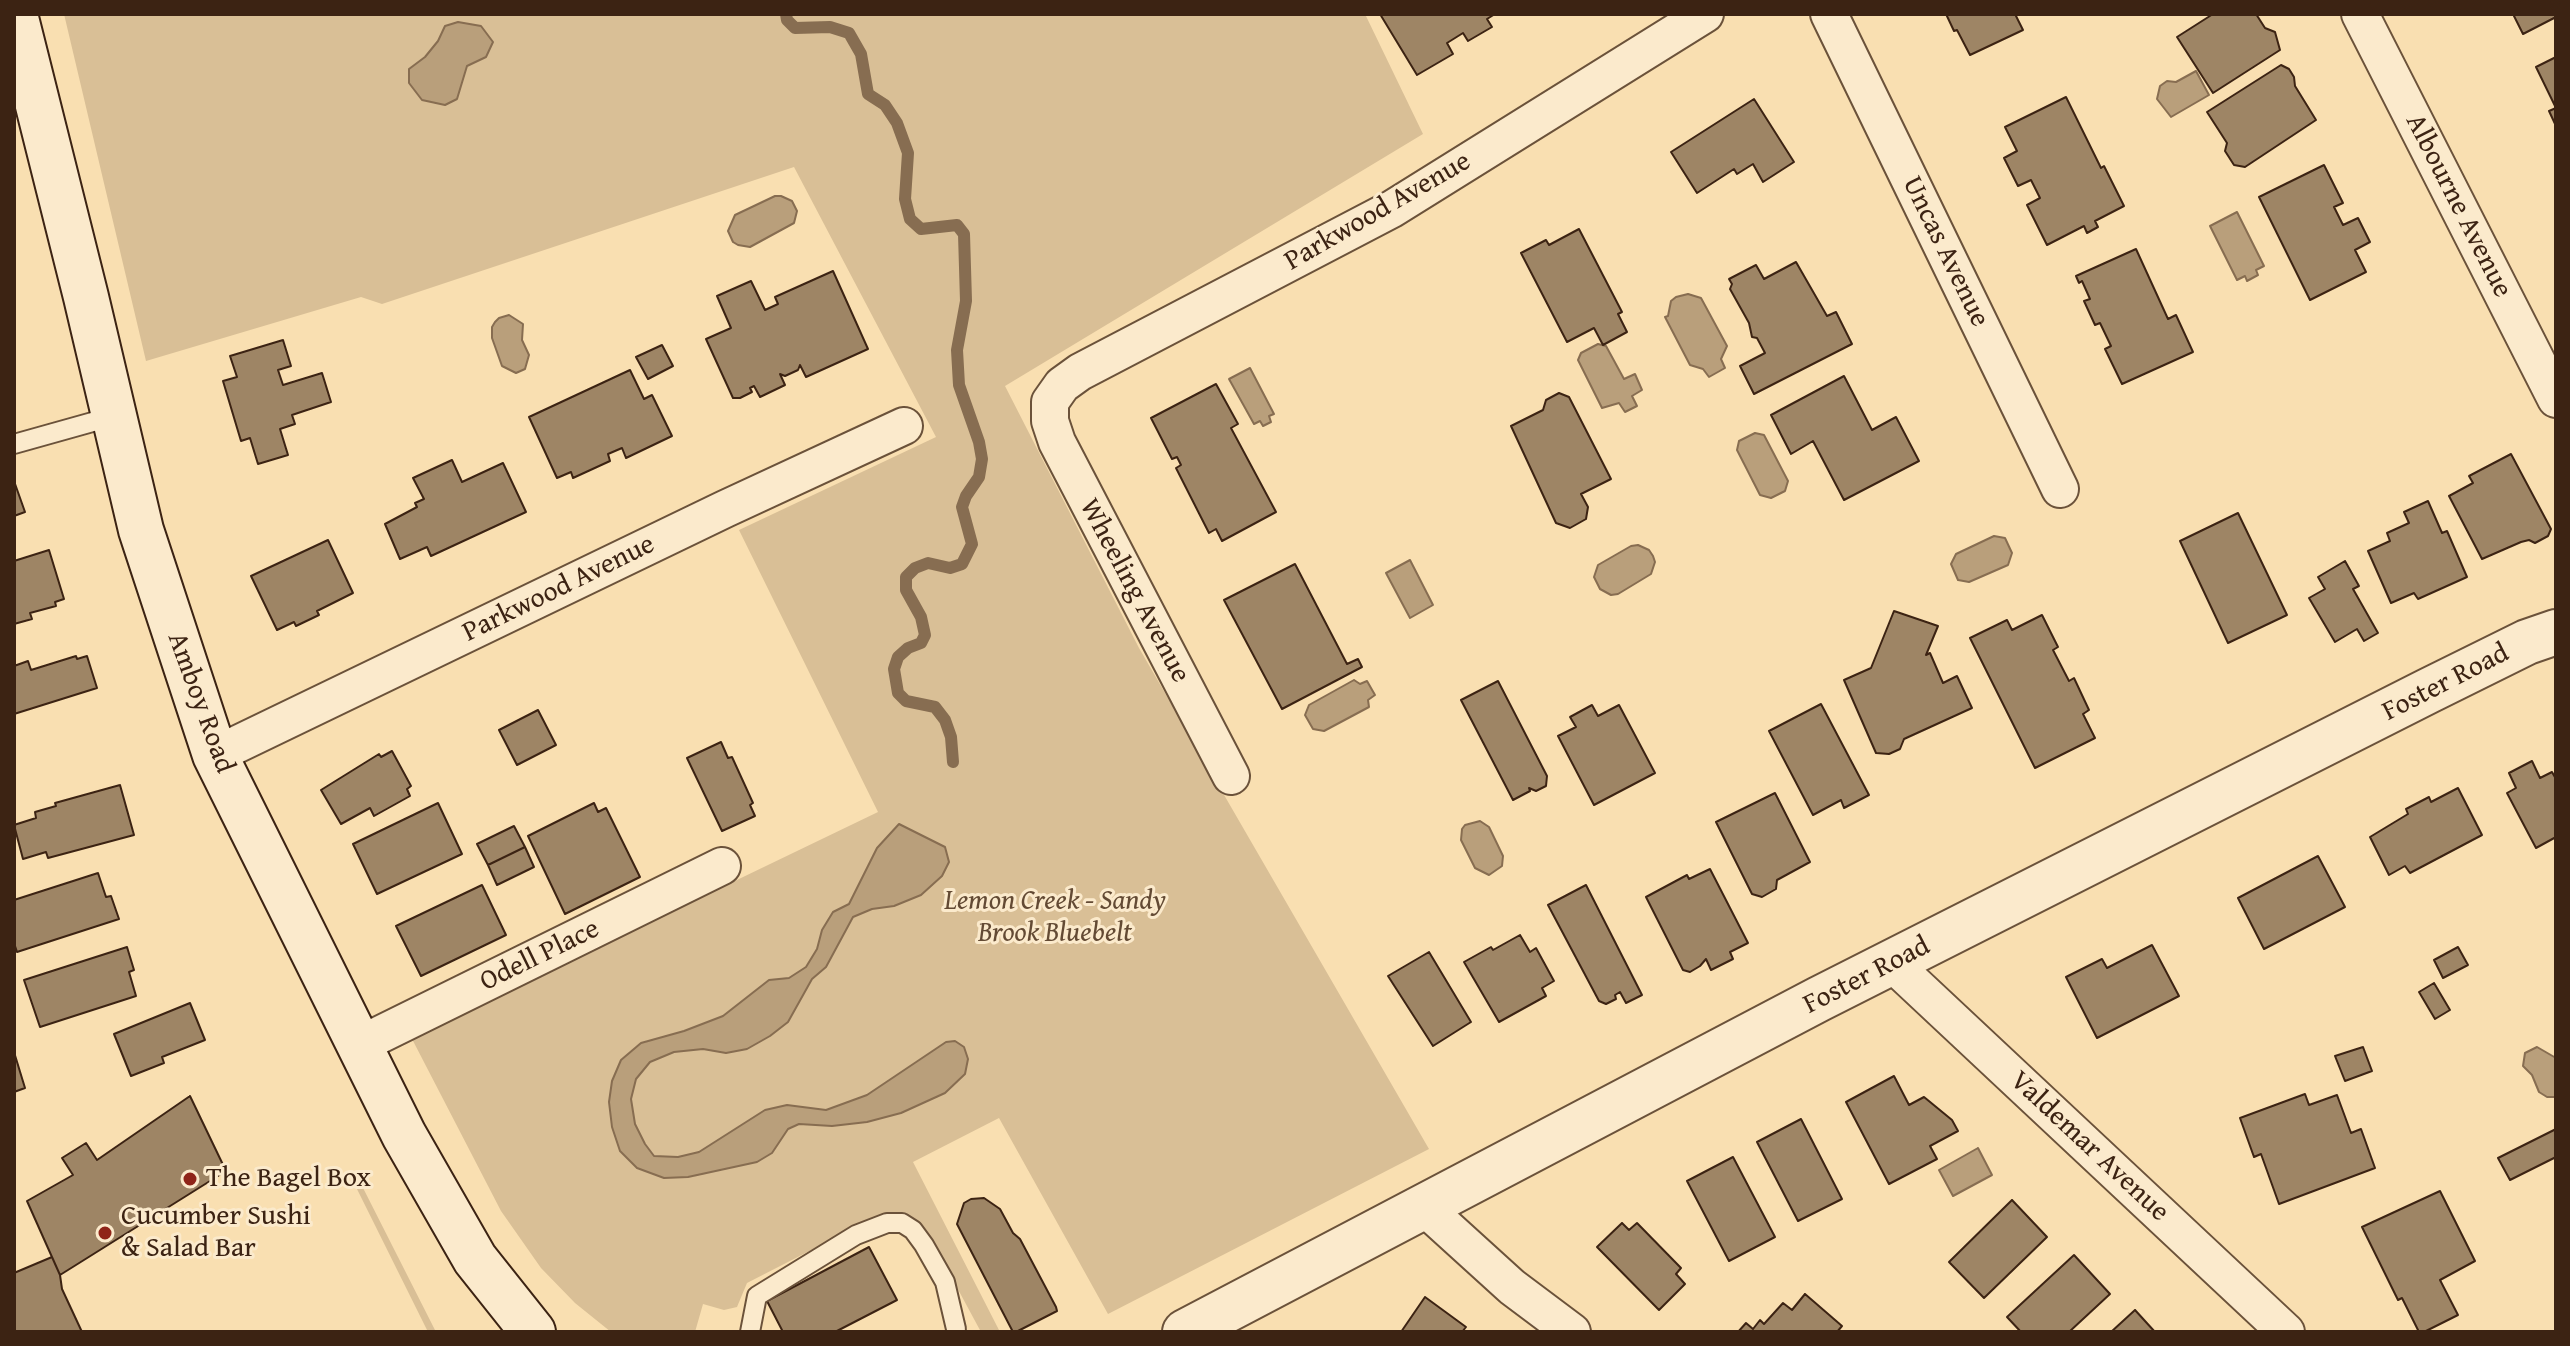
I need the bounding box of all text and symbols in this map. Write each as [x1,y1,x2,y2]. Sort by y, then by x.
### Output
street label: Albourne Avenue [2397,109,2519,303]
street label: Parkwood Avenue [1279,145,1477,279]
street label: Uncas Avenue [1894,171,1996,333]
street label: Wheeling Avenue [1071,493,1197,689]
street label: Parkwood Avenue [458,528,660,650]
street label: Amboy Road [159,628,241,778]
street label: Foster Road [2377,637,2515,729]
park label: Lemon Creek - Sandy Brook Bluebelt [944,885,1166,951]
street label: Odell Place [475,913,605,999]
street label: Foster Road [1798,930,1936,1022]
street label: Valdemar Avenue [2002,1065,2176,1229]
place label: The Bagel Box [206,1162,371,1196]
marker: The Bagel Box [181,1170,199,1188]
place label: Cucumber Sushi & Salad Bar [121,1200,311,1266]
marker: Cucumber Sushi & Salad Bar [96,1224,114,1242]

